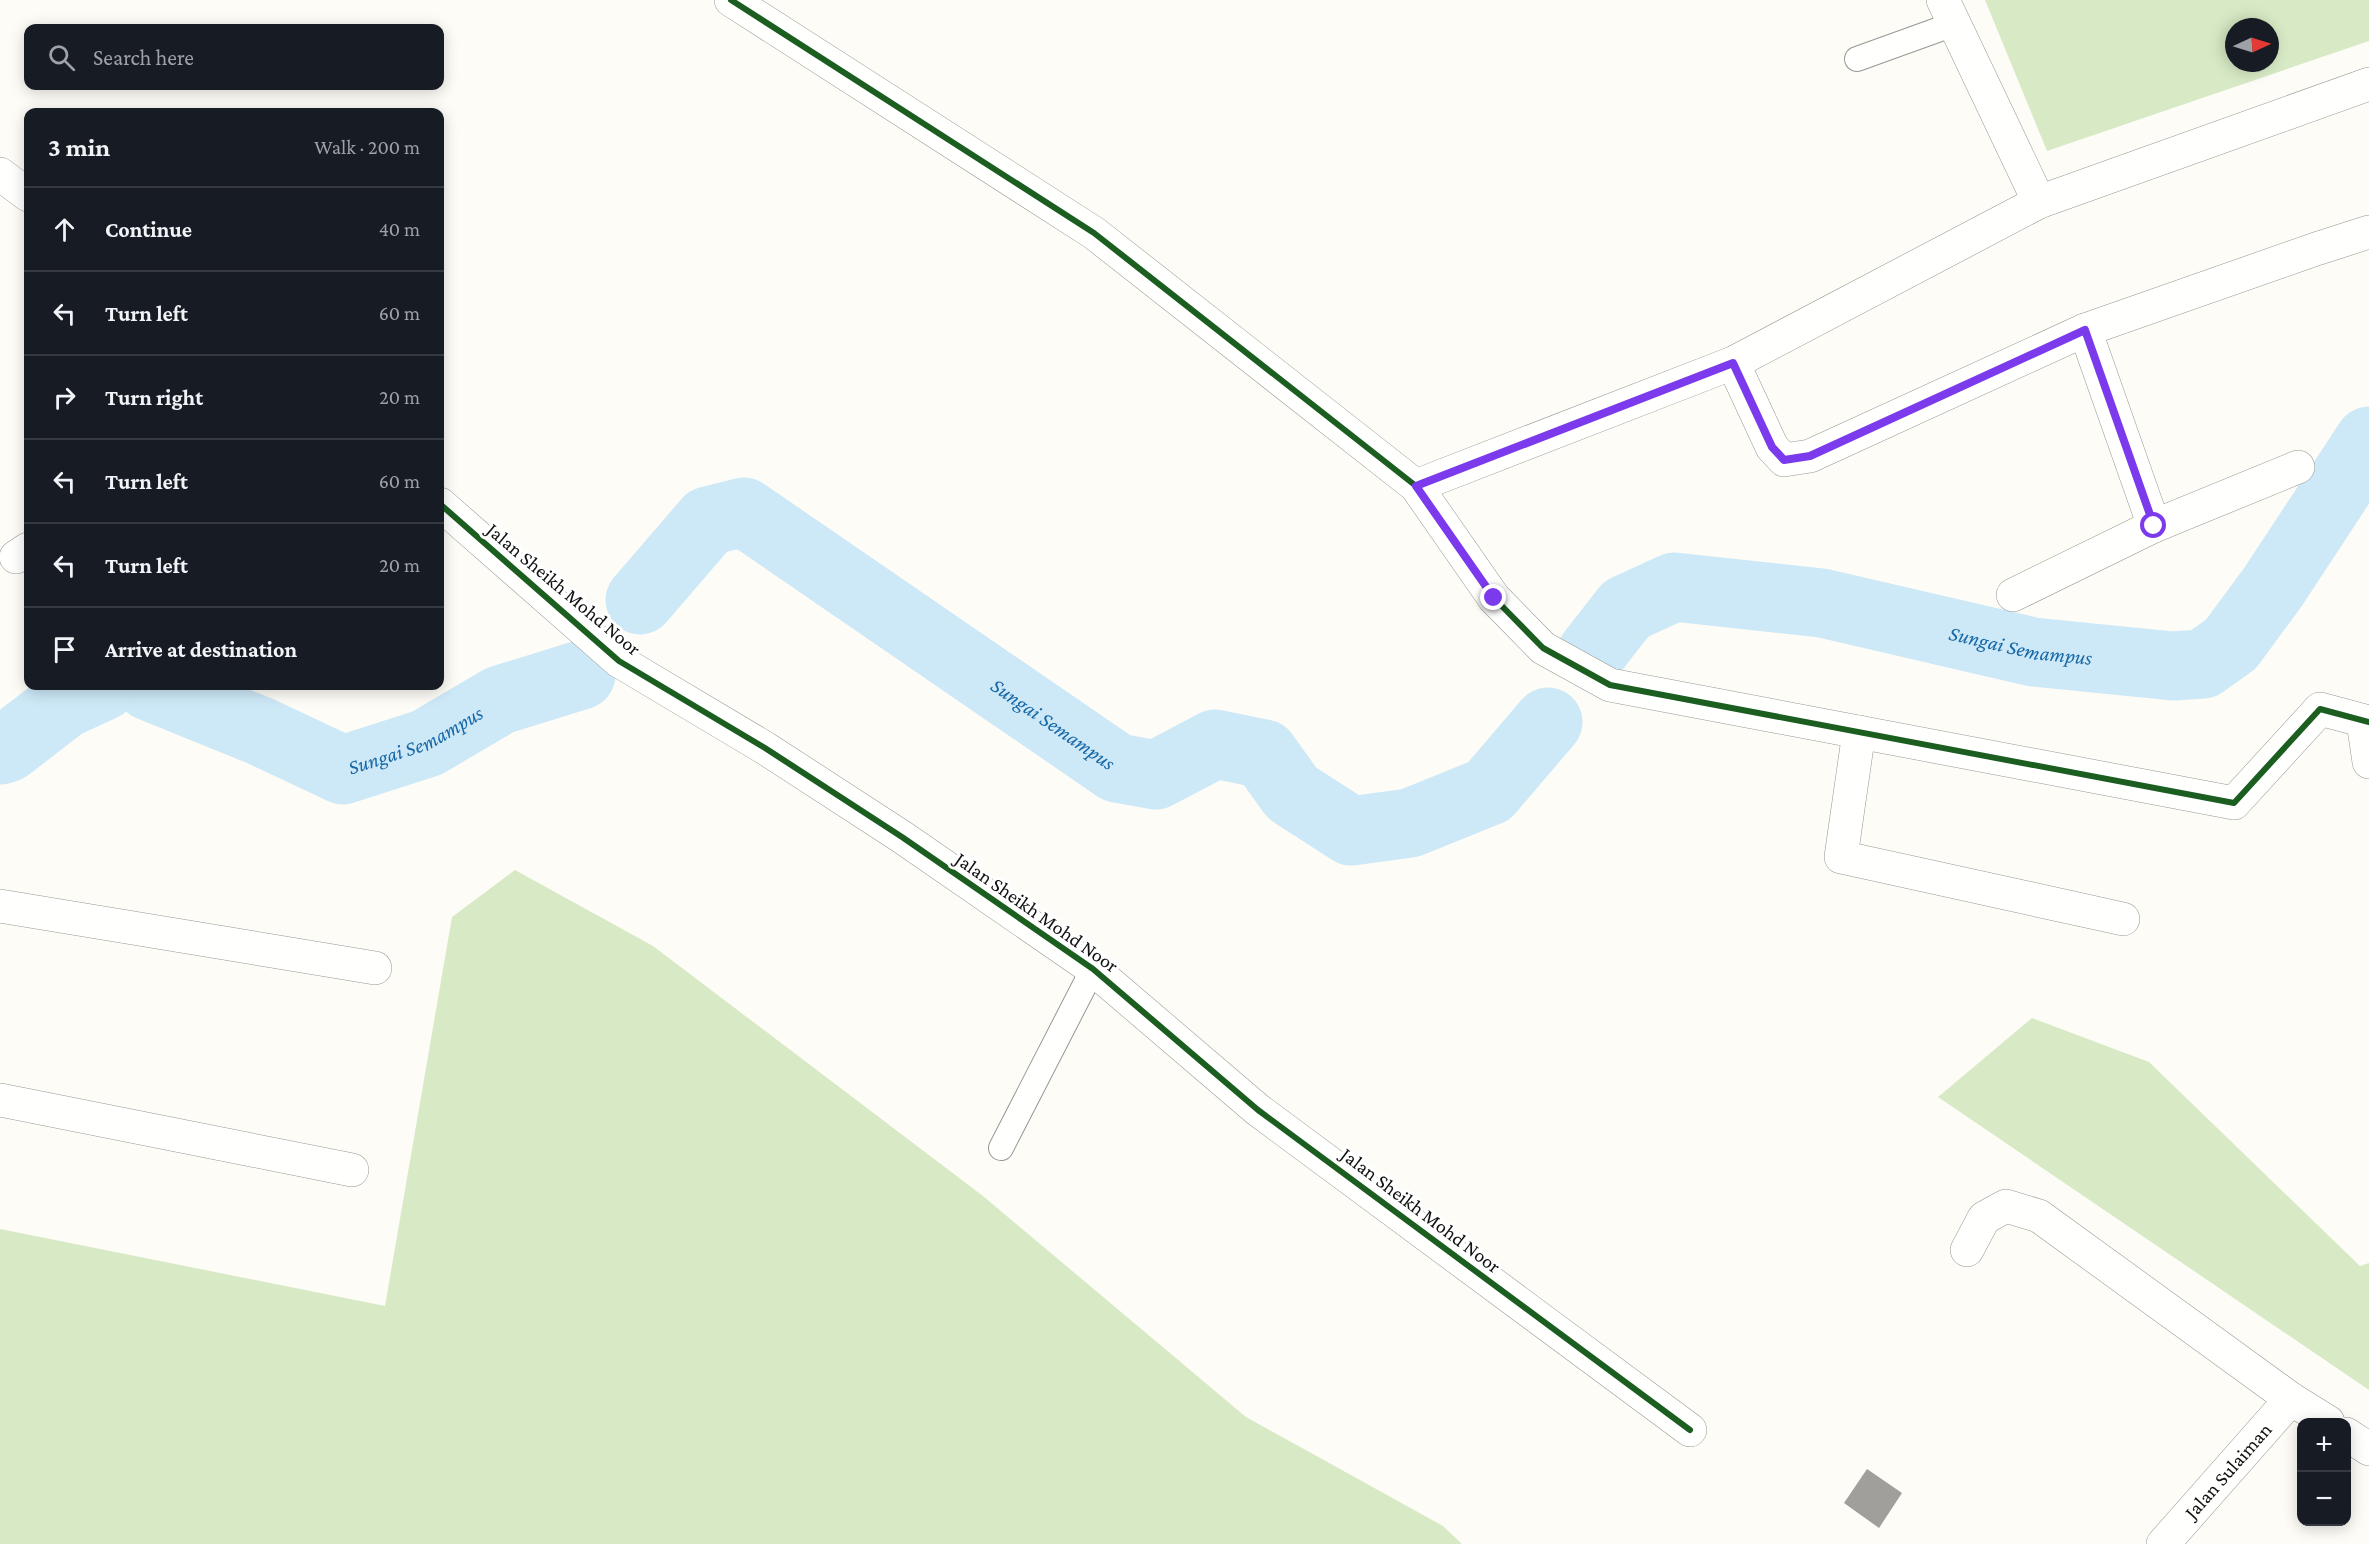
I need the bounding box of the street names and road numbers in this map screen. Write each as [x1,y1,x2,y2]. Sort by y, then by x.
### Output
street label: Jalan Sheikh Mohd Noor [480,517,645,661]
street label: Jalan Sheikh Mohd Noor [949,846,1123,977]
street label: Jalan Sheikh Mohd Noor [1335,1142,1505,1278]
street label: Jalan Sulaiman [2179,1418,2276,1525]

